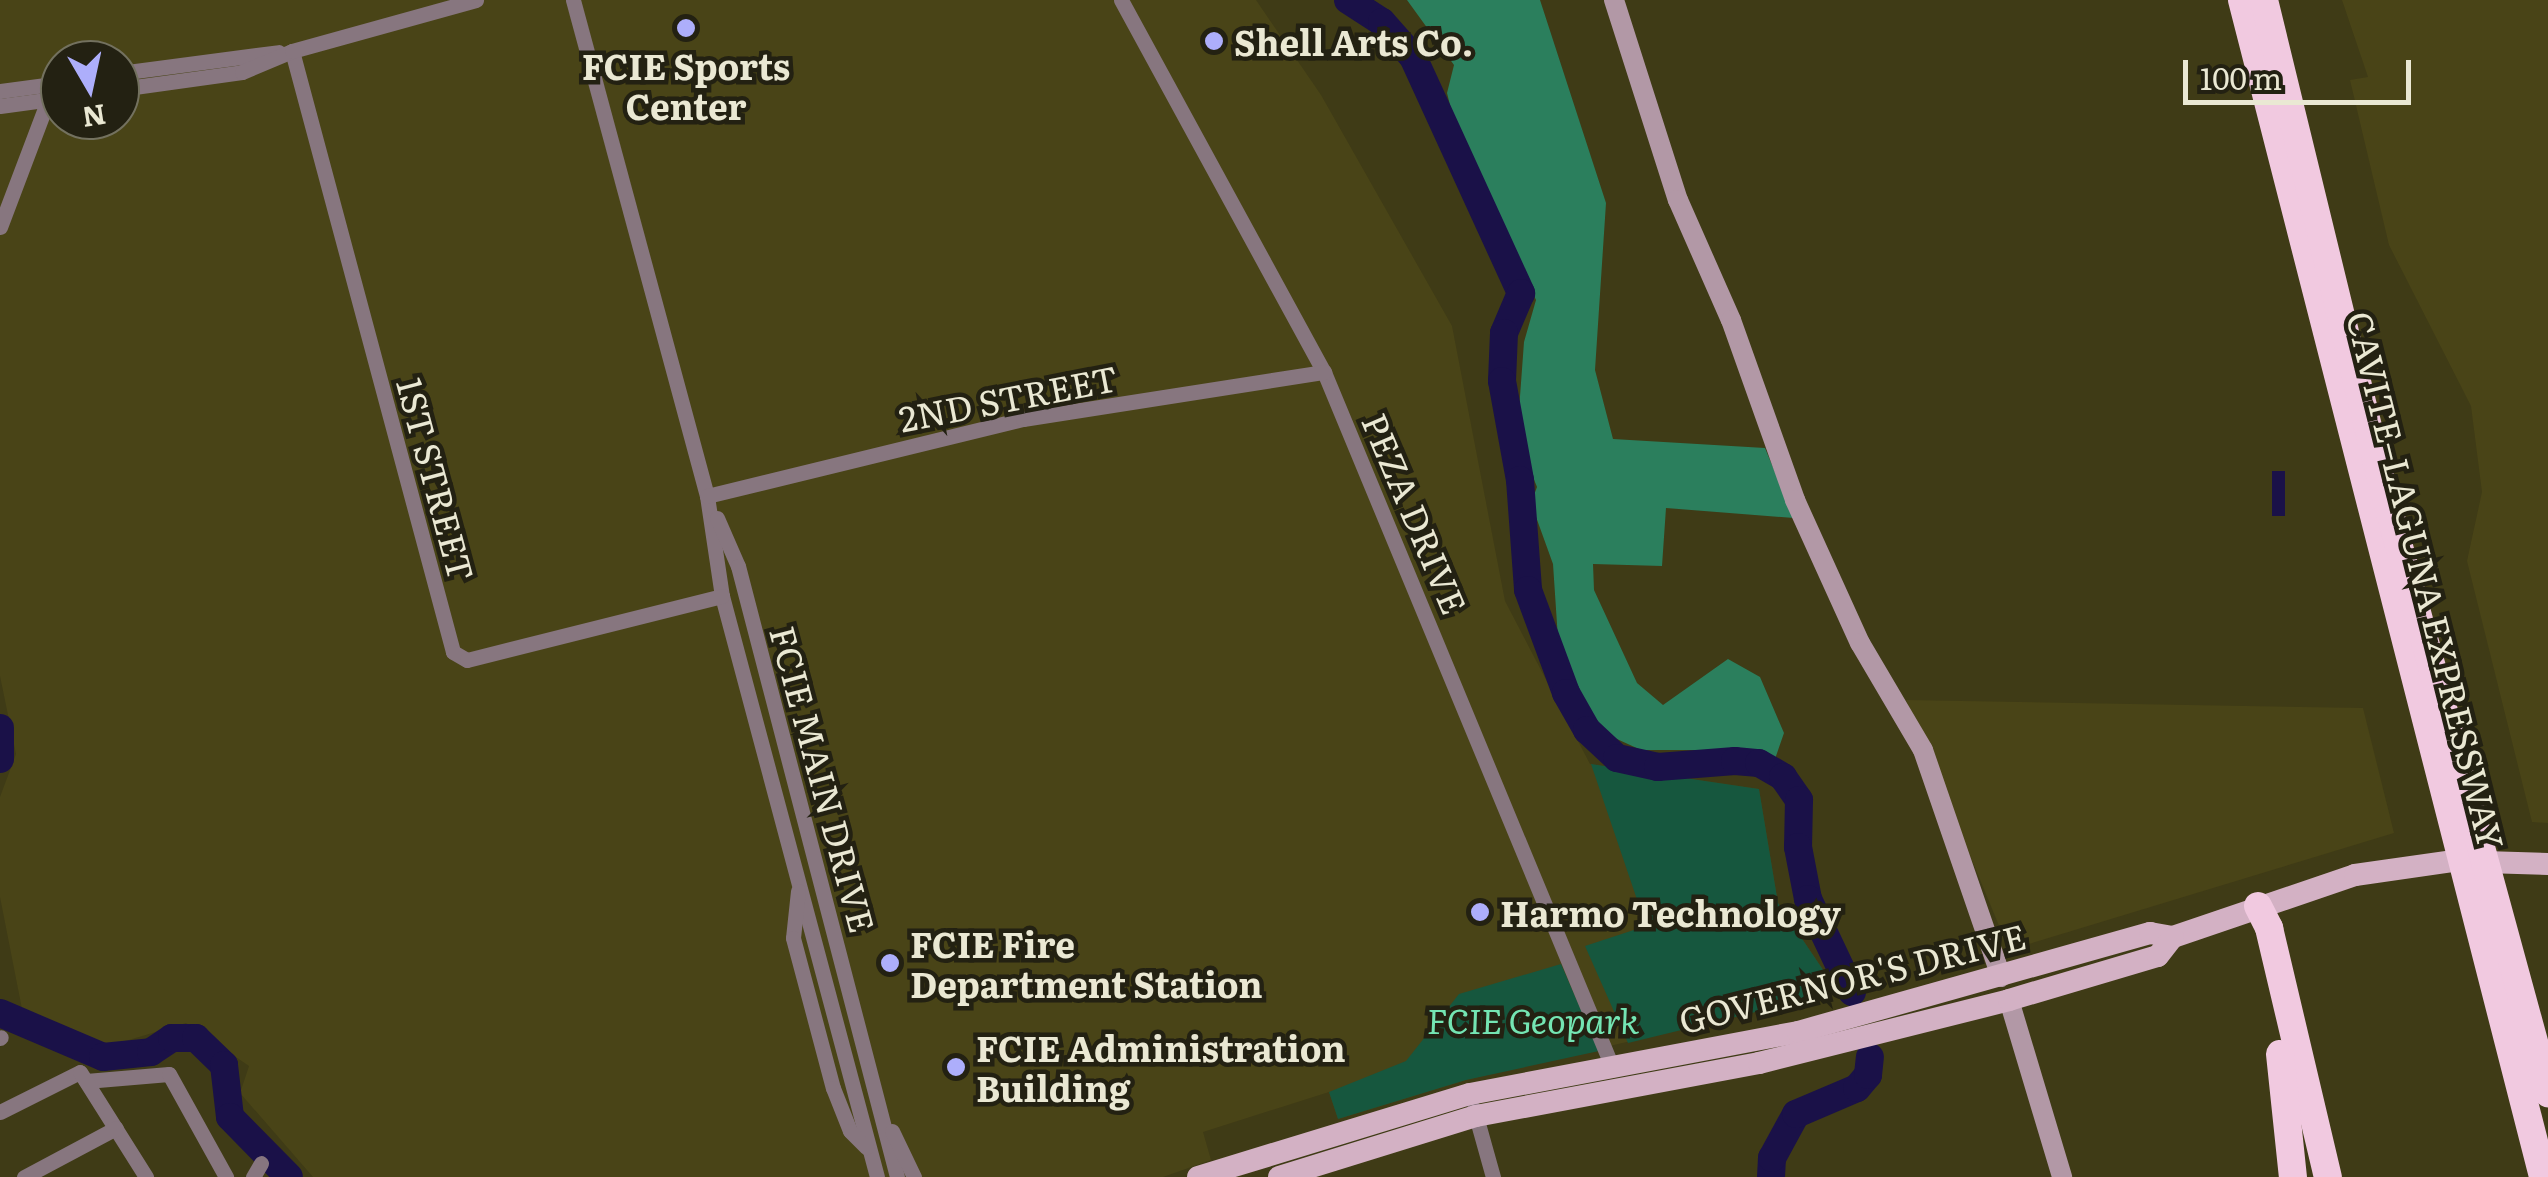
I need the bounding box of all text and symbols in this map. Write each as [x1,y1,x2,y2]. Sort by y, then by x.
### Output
marker: FCIE Sports Center [675,17,697,39]
place label: Shell Arts Co. [1234,20,1473,62]
marker: Shell Arts Co. [1203,30,1225,52]
north arrow [40,40,140,140]
scale bar [2188,40,2416,102]
place label: FCIE Sports Center [582,44,790,126]
text: 100 m [2200,55,2282,99]
text: N [79,95,109,140]
street label: CAVITE–LAGUNA EXPRESSWAY [2340,307,2514,853]
street label: 2ND STREET [895,355,1121,439]
street label: 1ST STREET [390,373,484,585]
street label: PEZA DRIVE [1355,406,1477,620]
street label: FCIE MAIN DRIVE [763,621,885,937]
place label: Harmo Technology [1500,891,1841,933]
marker: Harmo Technology [1469,901,1491,923]
street label: GOVERNOR'S DRIVE [1674,914,2030,1040]
place label: FCIE Fire Department Station [910,922,1263,1004]
marker: FCIE Fire Department Station [879,952,901,974]
park label: FCIE Geopark [1427,998,1639,1040]
place label: FCIE Administration Building [976,1026,1345,1108]
marker: FCIE Administration Building [945,1056,967,1078]

